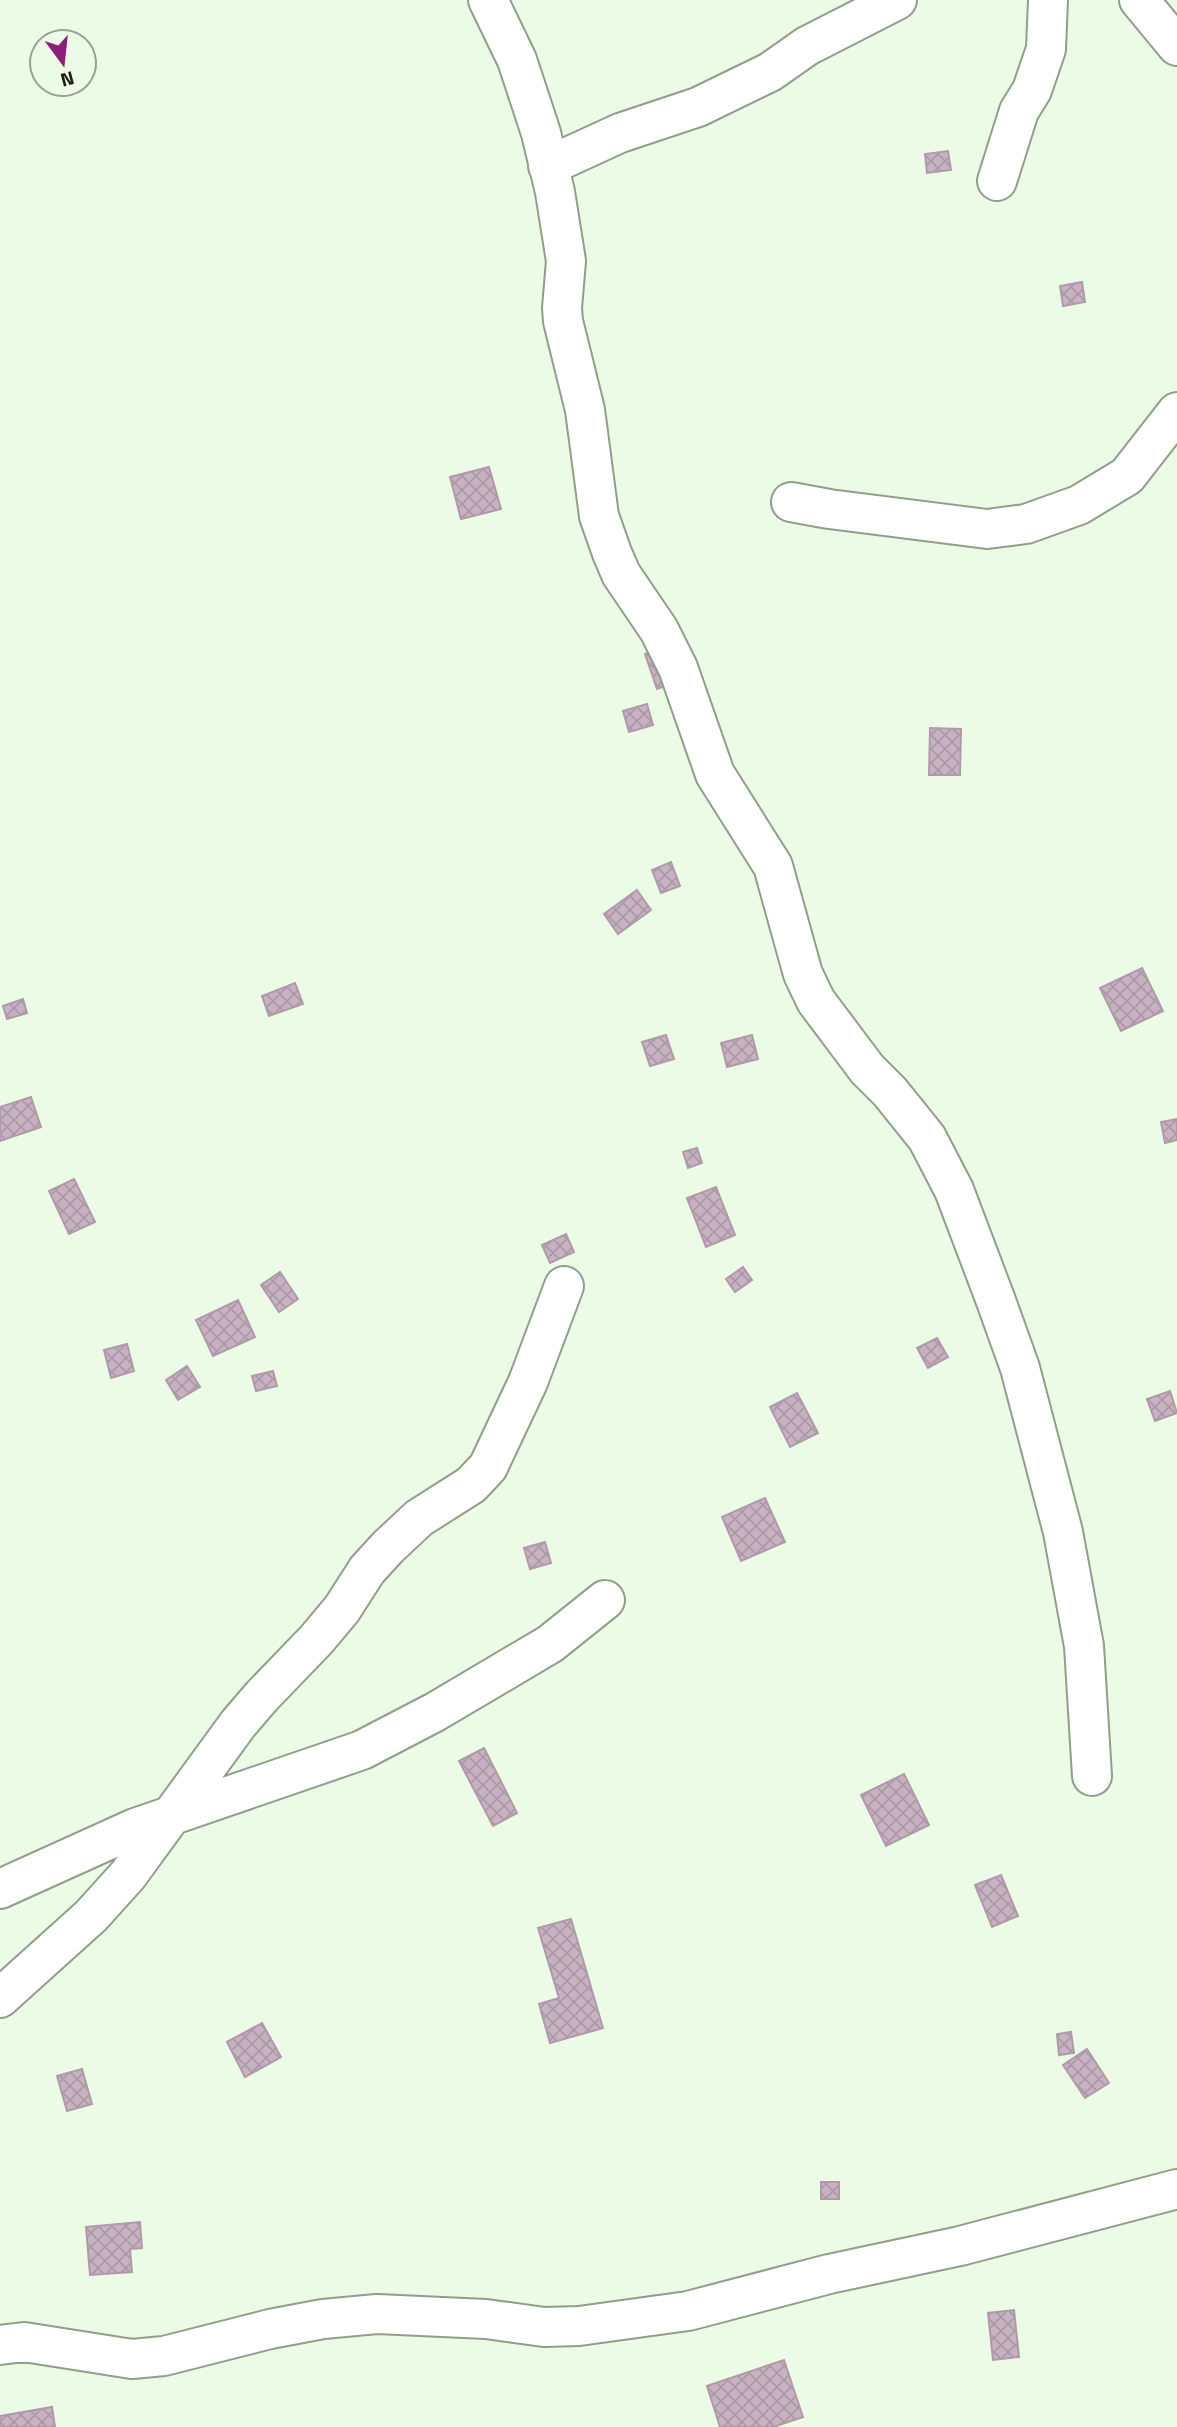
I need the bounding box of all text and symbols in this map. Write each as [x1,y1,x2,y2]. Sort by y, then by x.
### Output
north arrow [28,28,98,98]
text: N [57,64,78,96]

